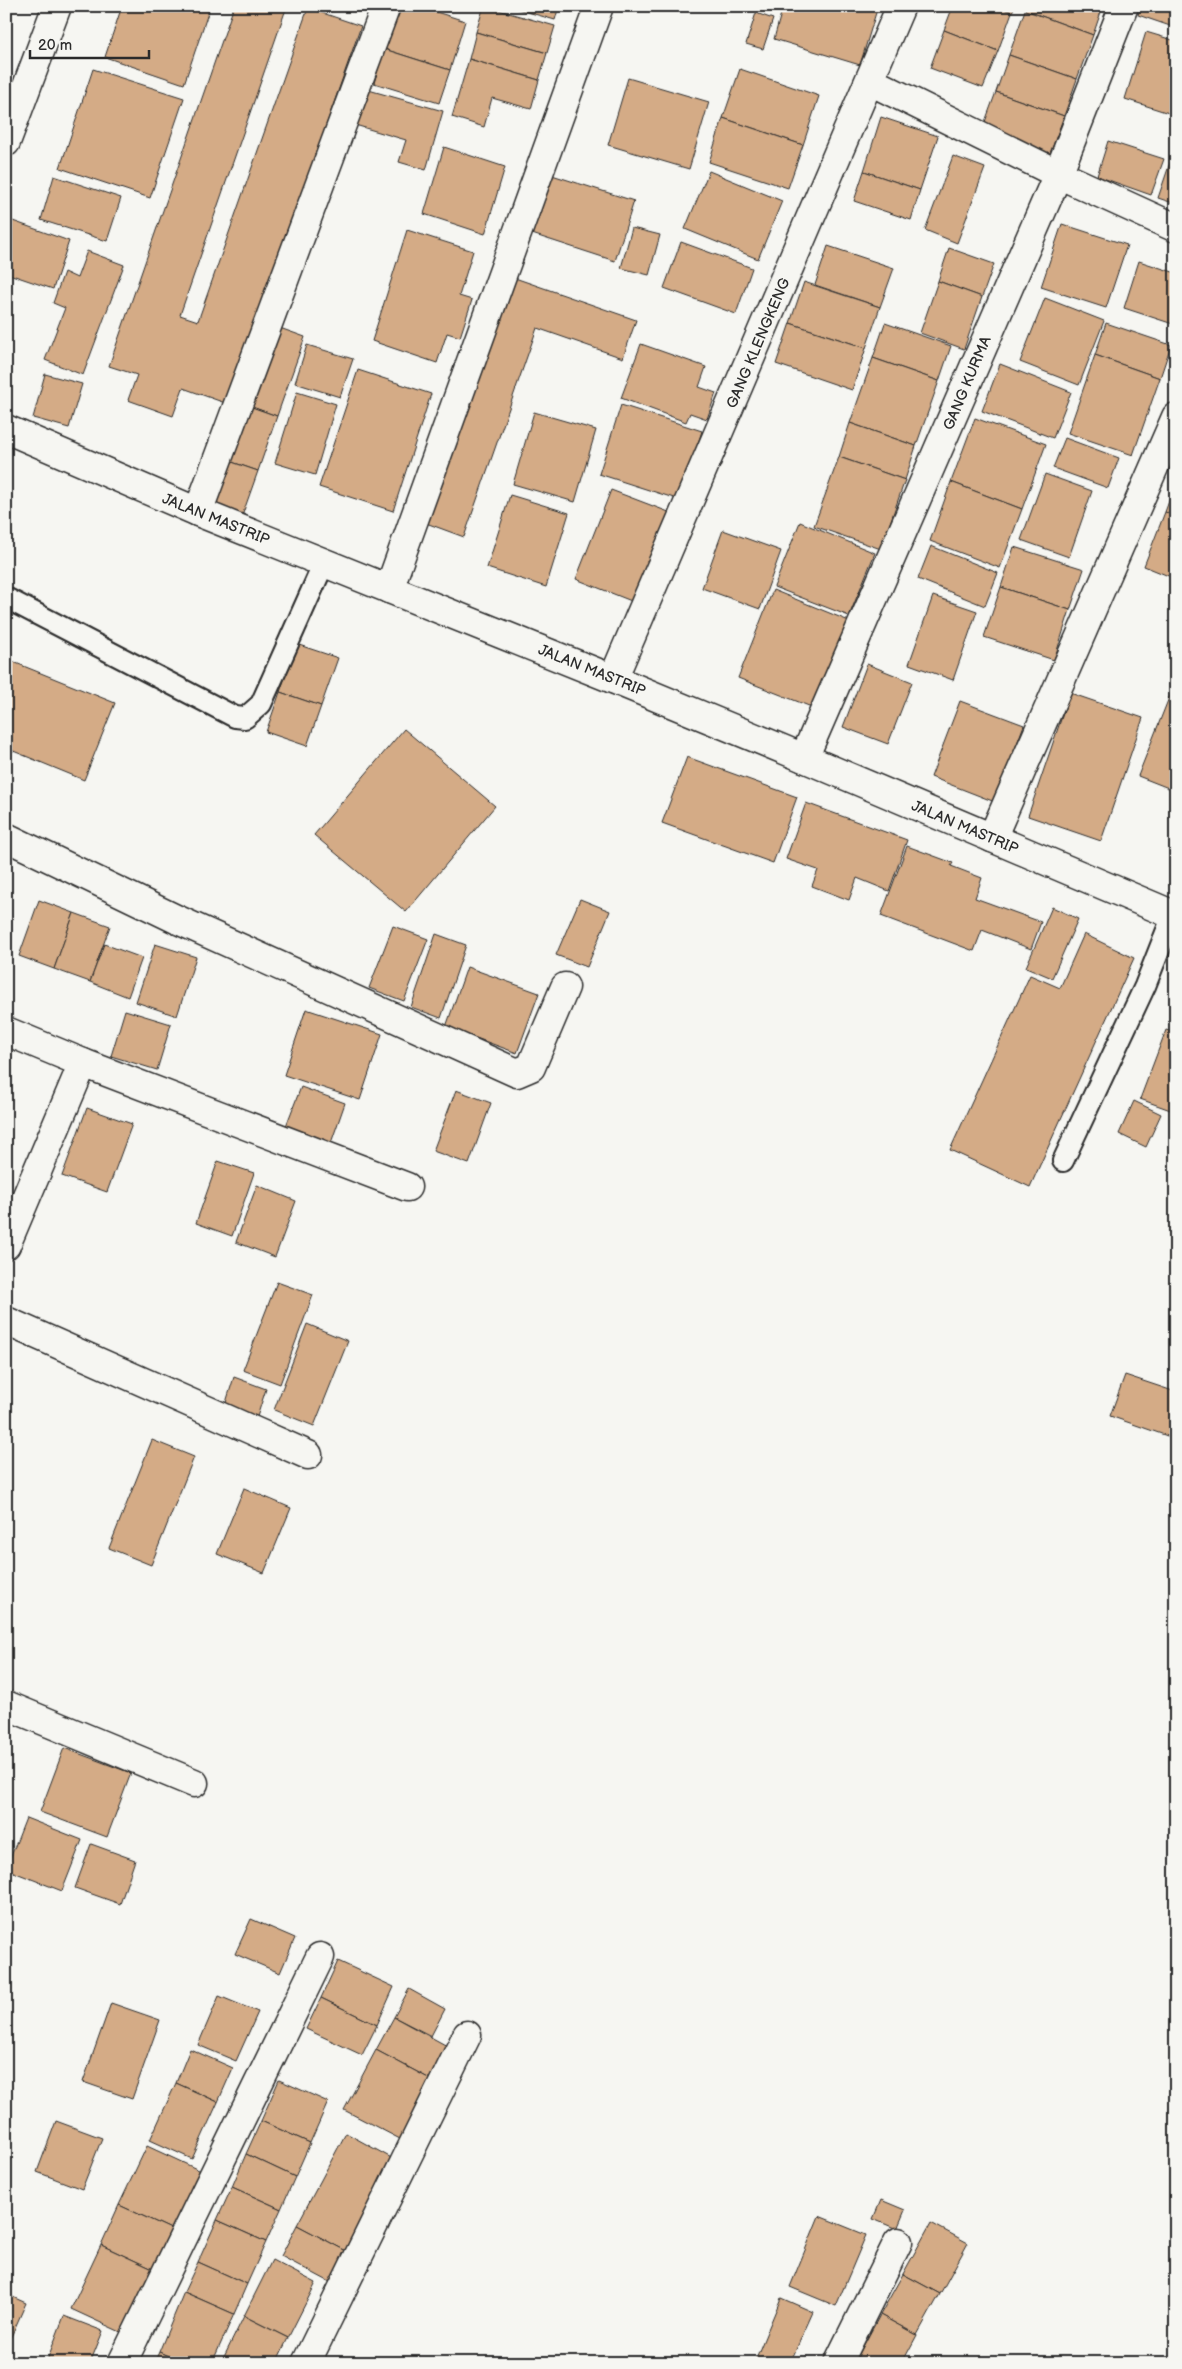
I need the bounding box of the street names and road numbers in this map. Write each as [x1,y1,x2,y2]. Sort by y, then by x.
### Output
street label: GANG KLENGKENG [722,275,794,411]
street label: GANG KURMA [939,333,996,433]
street label: JALAN MASTRIP [159,489,273,550]
street label: JALAN MASTRIP [535,640,649,701]
street label: JALAN MASTRIP [909,796,1022,859]

